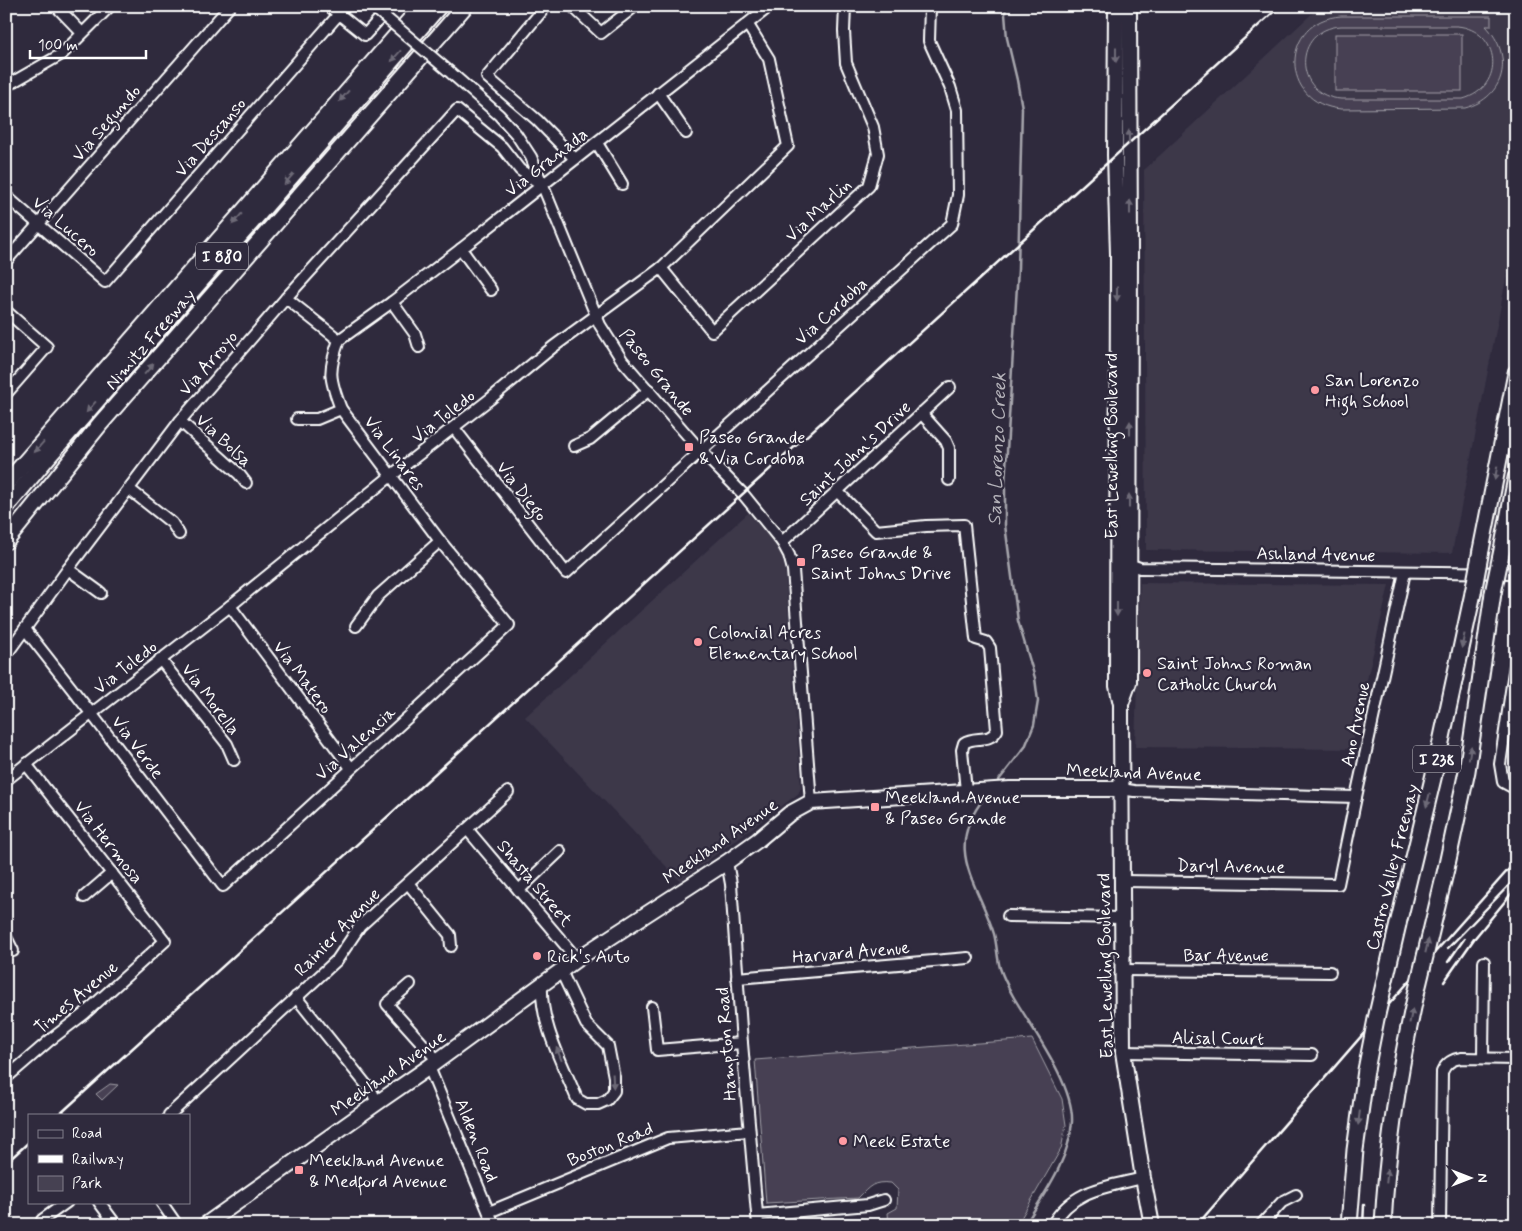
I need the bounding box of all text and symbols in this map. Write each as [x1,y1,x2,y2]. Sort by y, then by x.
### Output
scale bar [30,28,146,60]
text: 100 m [38,36,78,56]
one-way arrow [1112,47,1120,63]
one-way arrow [390,50,402,62]
street label: Via Segundo [67,80,148,168]
one-way arrow [339,90,350,102]
street label: Via Descanso [169,93,252,183]
street label: Via Granada [500,123,593,203]
one-way arrow [1125,129,1133,145]
one-way arrow [284,173,295,185]
street label: Via Marlin [780,174,857,248]
street label: Via Lucero [27,191,104,263]
one-way arrow [1126,199,1134,215]
one-way arrow [232,212,243,225]
road number: I 880 [196,242,248,270]
street label: Via Cordoba [790,273,873,351]
street label: Nimitz Freeway [100,284,201,395]
one-way arrow [1113,287,1121,303]
street label: Paseo Grande [613,324,699,422]
street label: Via Arroyo [174,326,244,401]
street label: East Lewelling Boulevard [1100,353,1126,539]
one-way arrow [143,362,154,375]
place label: San Lorenzo High School [1325,369,1419,416]
water label: San Lorenzo Creek [982,372,1013,526]
street label: Via Toledo [407,384,480,449]
marker: San Lorenzo High School [1309,384,1321,396]
street label: Saint John's Drive [795,396,917,512]
one-way arrow [85,401,97,413]
street label: Via Bolsa [190,409,257,473]
street label: Via Linares [358,411,430,496]
one-way arrow [1126,420,1134,436]
place label: Paseo Grande & Via Cordoba [699,426,805,471]
one-way arrow [33,440,44,453]
marker: Paseo Grande & Via Cordoba [683,441,695,453]
street label: Via Diego [489,457,552,528]
one-way arrow [1492,465,1500,481]
one-way arrow [1125,492,1133,508]
place label: Paseo Grande & Saint Johns Drive [811,541,952,586]
street label: Ashland Avenue [1256,542,1376,568]
marker: Paseo Grande & Saint Johns Drive [795,556,807,568]
one-way arrow [1113,601,1121,617]
place label: Colonial Acres Elementary School [708,621,858,666]
one-way arrow [1459,633,1467,649]
street label: Via Toledo [89,635,162,700]
street label: Via Matero [267,636,337,719]
marker: Colonial Acres Elementary School [692,636,704,648]
place label: Saint Johns Roman Catholic Church [1157,652,1312,697]
street label: Via Morella [175,659,245,740]
marker: Saint Johns Roman Catholic Church [1141,667,1153,679]
street label: Ano Avenue [1335,679,1377,769]
street label: Via Valencia [310,701,401,786]
street label: Via Verde [105,711,169,784]
one-way arrow [1467,744,1475,760]
road number: I 238 [1413,746,1461,772]
street label: Meekland Avenue [1066,759,1202,787]
street label: Castro Valley Freeway [1361,782,1425,953]
place label: Meekland Avenue & Paseo Grande [885,786,1021,831]
one-way arrow [1424,792,1432,807]
street label: Meekland Avenue [658,793,783,890]
street label: Via Hermosa [68,796,148,889]
marker: Meekland Avenue & Paseo Grande [869,801,881,813]
street label: Shasta Street [491,835,578,932]
street label: Daryl Avenue [1177,854,1285,880]
street label: East Lewelling Boulevard [1092,873,1122,1059]
street label: Rainier Avenue [289,883,386,982]
street label: Harvard Avenue [791,936,911,970]
one-way arrow [1423,939,1431,954]
street label: Bar Avenue [1183,944,1269,968]
place label: Rick's Auto [547,945,630,969]
marker: Rick's Auto [531,950,543,962]
street label: Times Avenue [29,955,124,1040]
street label: Hampton Road [711,986,743,1102]
one-way arrow [1407,1008,1415,1023]
street label: Meekland Avenue [326,1025,451,1122]
street label: Alisal Court [1172,1026,1265,1052]
one-way arrow [554,1047,562,1061]
one-way arrow [610,1073,618,1089]
street label: Alden Road [448,1095,504,1186]
one-way arrow [1355,1111,1363,1127]
legend [28,1114,190,1204]
street label: Boston Road [564,1117,657,1173]
text: Road [72,1124,102,1144]
place label: Meek Estate [853,1130,950,1154]
marker: Meek Estate [837,1135,849,1147]
place label: Meekland Avenue & Medford Avenue [309,1149,448,1196]
text: Railway [72,1150,124,1170]
north arrow [1444,1154,1494,1204]
marker: Meekland Avenue & Medford Avenue [293,1164,305,1176]
one-way arrow [1383,1168,1391,1184]
text: N [1473,1173,1491,1183]
text: Park [72,1174,102,1194]

